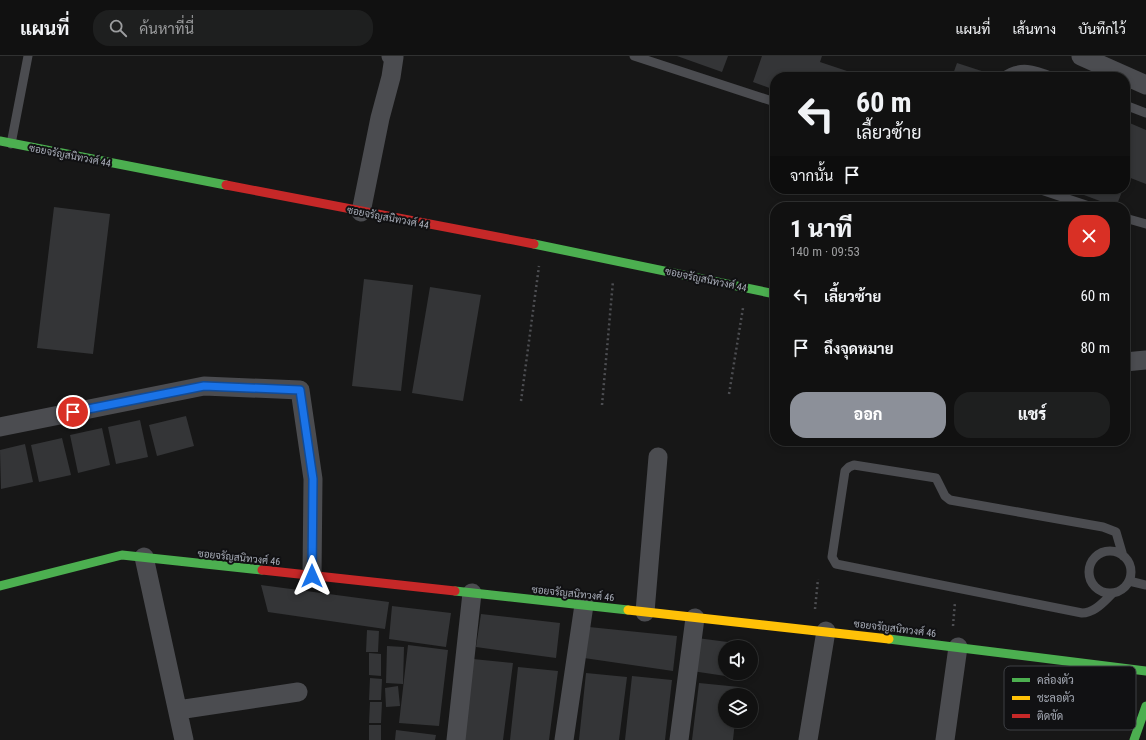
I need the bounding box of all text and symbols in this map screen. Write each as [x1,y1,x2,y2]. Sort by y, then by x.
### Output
search box [93,10,373,46]
text: แผนที่ [20,17,69,40]
icon: search [107,17,129,39]
text: ค้นหาที่นี่ [139,20,194,38]
text: แผนที่ [955,21,990,37]
text: เส้นทาง [1012,21,1056,37]
text: บันทึกไว้ [1078,21,1126,37]
text: 60 m [856,86,912,119]
icon: left [790,88,842,140]
text: เลี้ยวซ้าย [856,122,922,143]
street label: ซอยจรัญสนิทวงศ์ 44 [28,140,112,170]
icon: arrive [841,164,863,186]
text: จากนั้น [790,167,833,185]
street label: ซอยจรัญสนิทวงศ์ 44 [346,202,430,232]
text: 1 นาที [790,215,852,243]
button: close [1068,215,1110,257]
text: 140 m · 09:53 [790,244,860,259]
street label: ซอยจรัญสนิทวงศ์ 44 [664,264,748,294]
icon: left [790,285,812,307]
text: 60 m [1080,287,1110,305]
text: เลี้ยวซ้าย [824,288,881,306]
icon: arrive [790,337,812,359]
text: 80 m [1080,339,1110,357]
text: ถึงจุดหมาย [824,340,894,358]
button: ออก [790,392,946,438]
button: แชร์ [954,392,1110,438]
pin [56,395,90,429]
icon: arrive [62,401,84,423]
street label: ซอยจรัญสนิทวงศ์ 46 [197,546,281,568]
position arrow [291,555,333,597]
street label: ซอยจรัญสนิทวงศ์ 46 [531,582,615,604]
street label: ซอยจรัญสนิทวงศ์ 46 [853,616,937,640]
map controls [718,640,758,728]
button: sound [718,640,758,680]
legend [1004,666,1136,730]
text: คล่องตัว [1037,673,1074,687]
button: layers [718,688,758,728]
text: ชะลอตัว [1037,691,1075,705]
text: ติดขัด [1037,709,1063,723]

